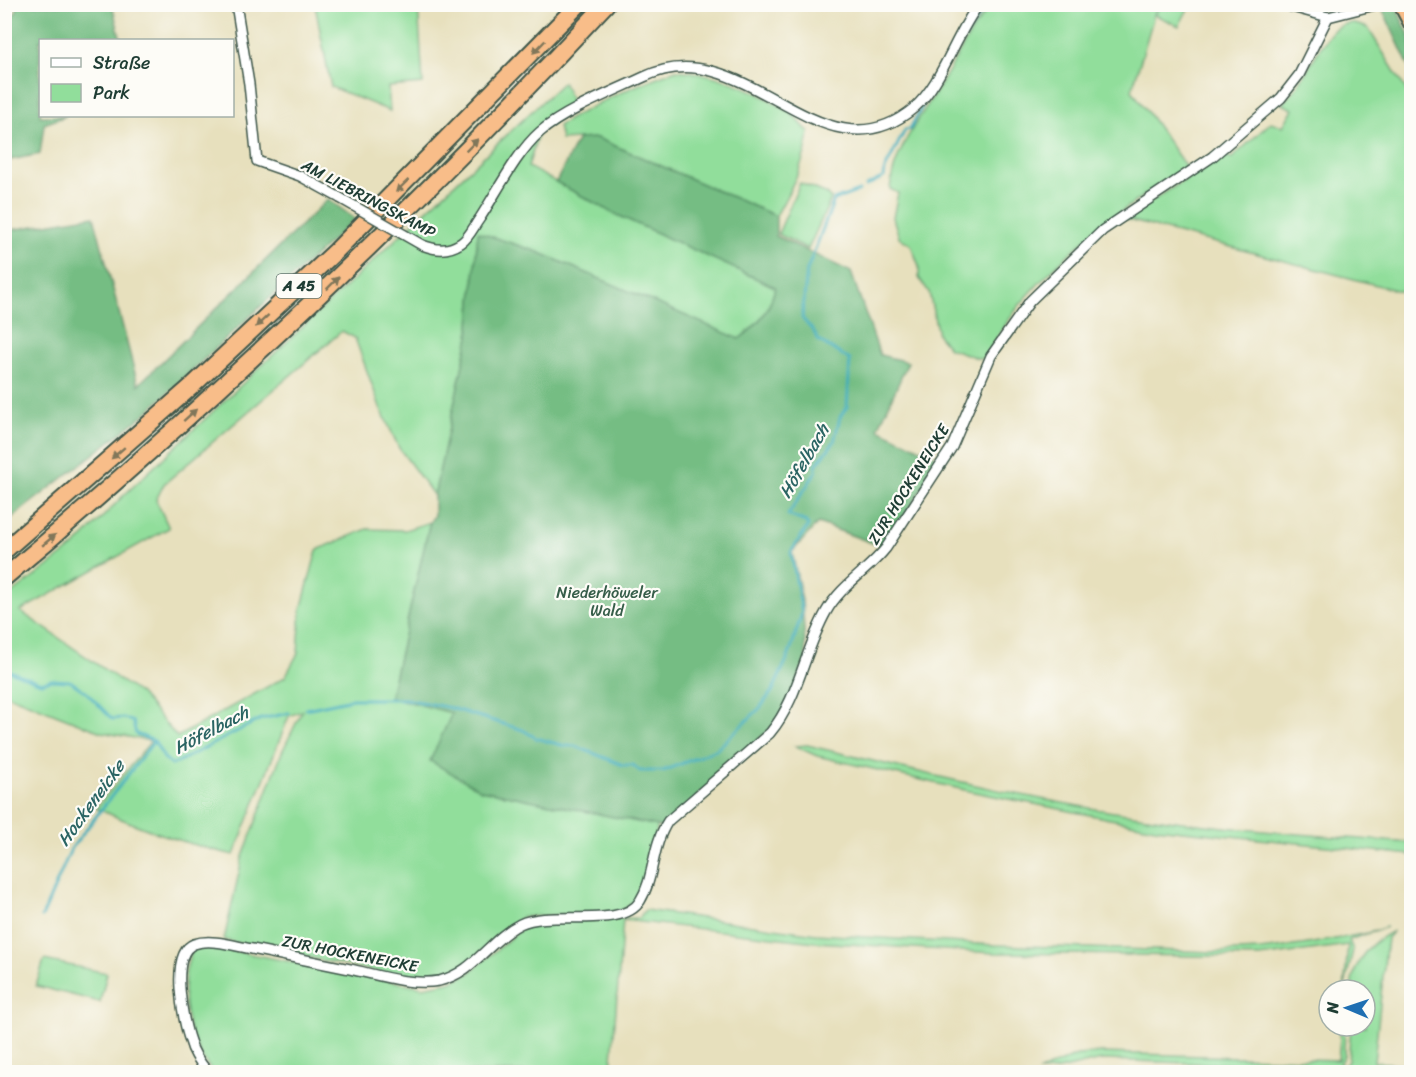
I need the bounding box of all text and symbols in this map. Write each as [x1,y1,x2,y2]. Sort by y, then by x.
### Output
legend [39,39,234,117]
one-way arrow [532,39,546,53]
text: Straße [93,47,150,79]
text: Park [93,77,130,109]
one-way arrow [464,139,478,153]
street label: AM LIEBRINGSKAMP [295,150,442,246]
one-way arrow [396,179,410,193]
road number: A 45 [276,274,322,298]
one-way arrow [326,276,340,290]
one-way arrow [254,314,269,328]
one-way arrow [183,408,198,422]
water label: Höfelbach [770,416,839,504]
street label: ZUR HOCKENEICKE [860,417,958,550]
one-way arrow [111,446,126,459]
one-way arrow [41,534,57,547]
park label: Niederhöweler Wald [556,578,659,625]
water label: Höfelbach [168,696,256,763]
water label: Hockeneicke [48,751,135,853]
street label: ZUR HOCKENEICKE [279,926,421,981]
north arrow [1317,978,1377,1038]
text: N [1318,1001,1347,1015]

